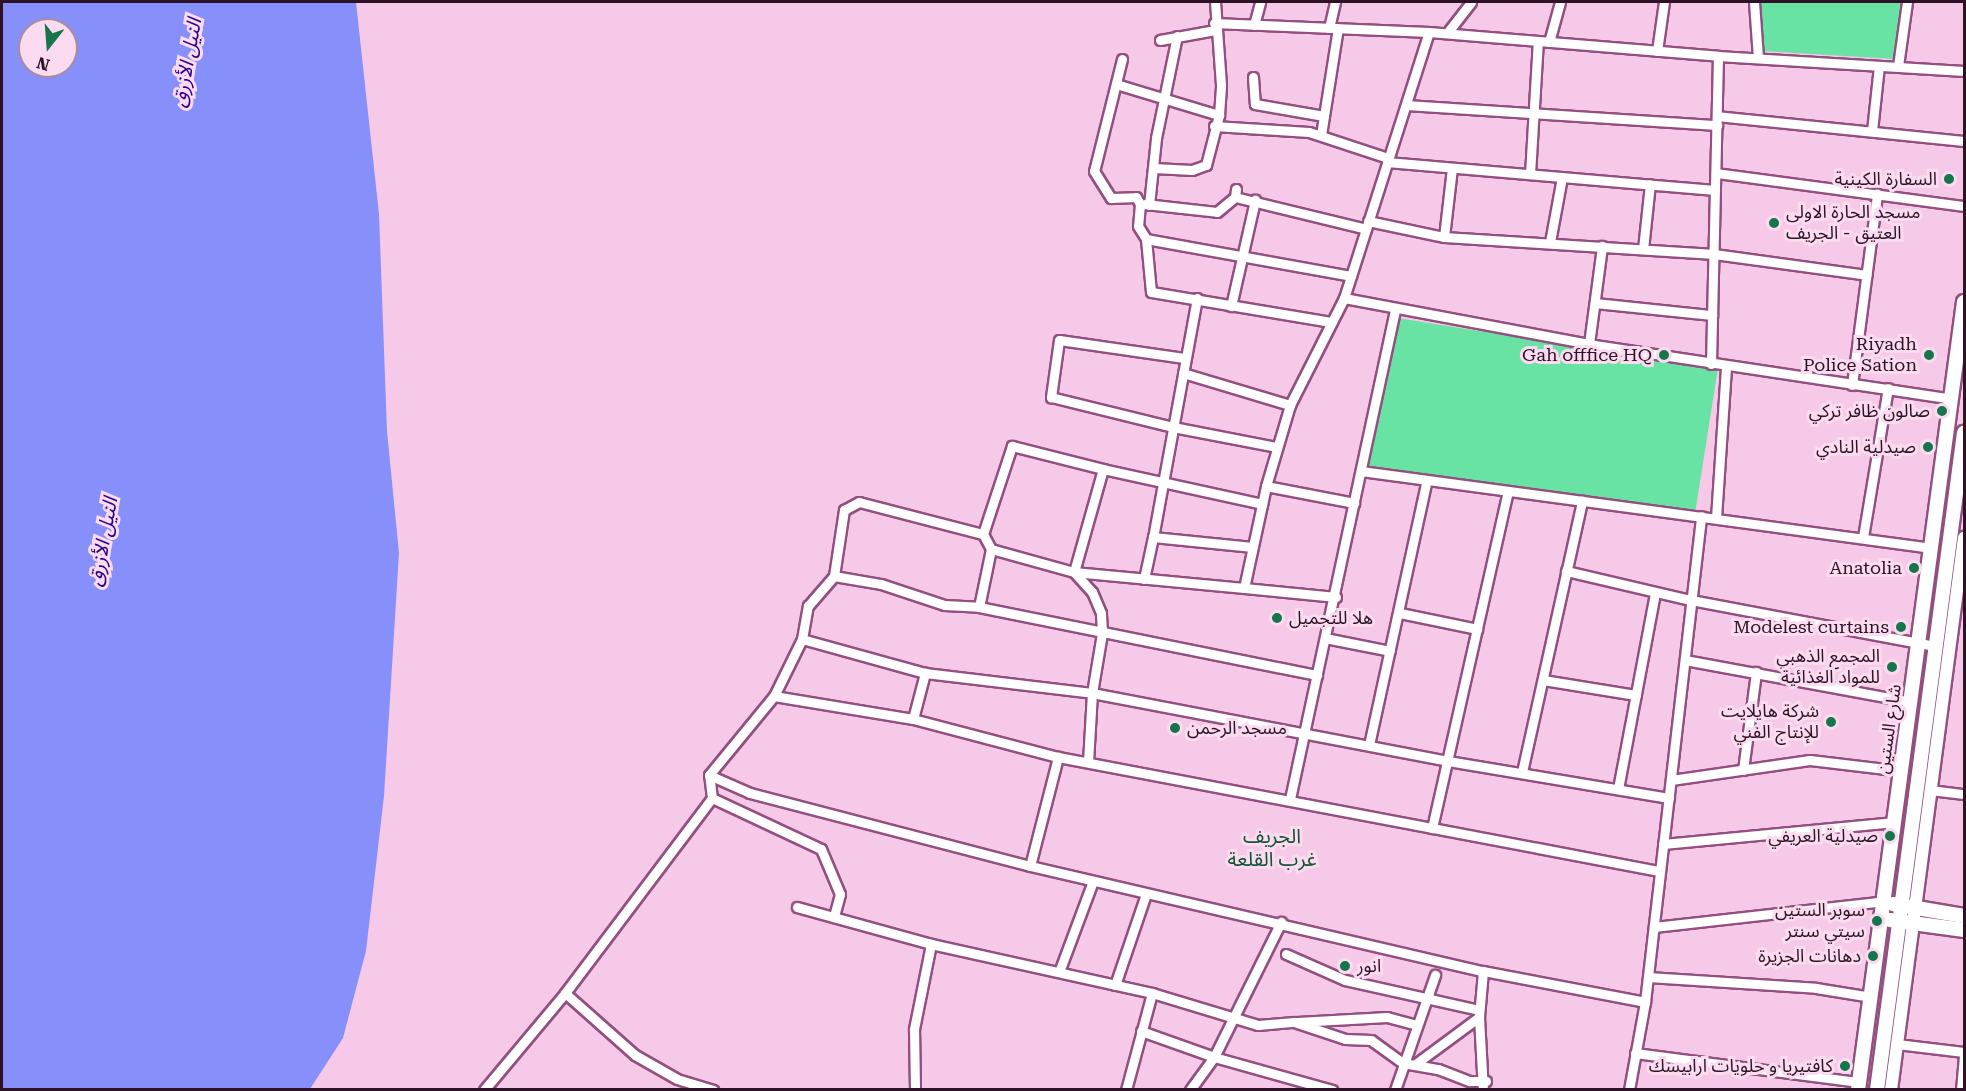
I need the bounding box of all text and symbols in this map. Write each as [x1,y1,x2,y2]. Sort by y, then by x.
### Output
water label: النيل الأزرق [167,17,207,109]
north arrow [18,18,78,78]
text: N [35,53,52,75]
place label: السفارة الكينية [1834,168,1937,190]
marker: السفارة الكينية [1942,172,1956,186]
place label: مسجد الحارة الاولى العتيق - الجريف [1786,202,1920,244]
marker: مسجد الحارة الاولى العتيق - الجريف [1767,216,1781,230]
place label: Riyadh Police Sation [1803,334,1917,376]
place label: Gah offfice HQ [1522,344,1652,366]
marker: Gah offfice HQ [1657,348,1671,362]
marker: Riyadh Police Sation [1922,348,1936,362]
place label: صالون ظافر تركي [1809,400,1930,422]
marker: صالون ظافر تركي [1935,404,1949,418]
place label: صيدلية النادي [1816,436,1916,458]
marker: صيدلية النادي [1921,440,1935,454]
water label: النيل الأزرق [83,496,123,588]
place label: Anatolia [1830,557,1902,579]
marker: Anatolia [1907,561,1921,575]
place label: هلا للتجميل [1289,607,1373,629]
marker: هلا للتجميل [1270,611,1284,625]
place label: Modelest curtains [1733,616,1889,638]
marker: Modelest curtains [1894,620,1908,634]
place label: المجمع الذهبي للمواد الغذائية [1776,646,1880,688]
marker: المجمع الذهبي للمواد الغذائية [1885,660,1899,674]
street label: شارع الستين [1872,683,1906,775]
place label: شركة هايلايت للإنتاج الفني [1721,701,1819,744]
marker: شركة هايلايت للإنتاج الفني [1824,715,1838,729]
place label: مسجد الرحمن [1187,717,1287,739]
marker: مسجد الرحمن [1168,721,1182,735]
district label: الجريف غرب القلعة [1228,824,1316,871]
place label: صيدلية العريفي [1768,825,1878,847]
marker: صيدلية العريفي [1883,829,1897,843]
place label: سوبر الستين سيتي سنتر [1775,900,1865,942]
marker: سوبر الستين سيتي سنتر [1870,914,1884,928]
place label: دهانات الجزيرة [1758,945,1861,967]
marker: دهانات الجزيرة [1866,949,1880,963]
place label: انور [1357,955,1381,977]
marker: انور [1338,959,1352,973]
place label: كافتيريا و حلويات ارابيسك [1649,1055,1833,1077]
marker: كافتيريا و حلويات ارابيسك [1838,1059,1852,1073]

